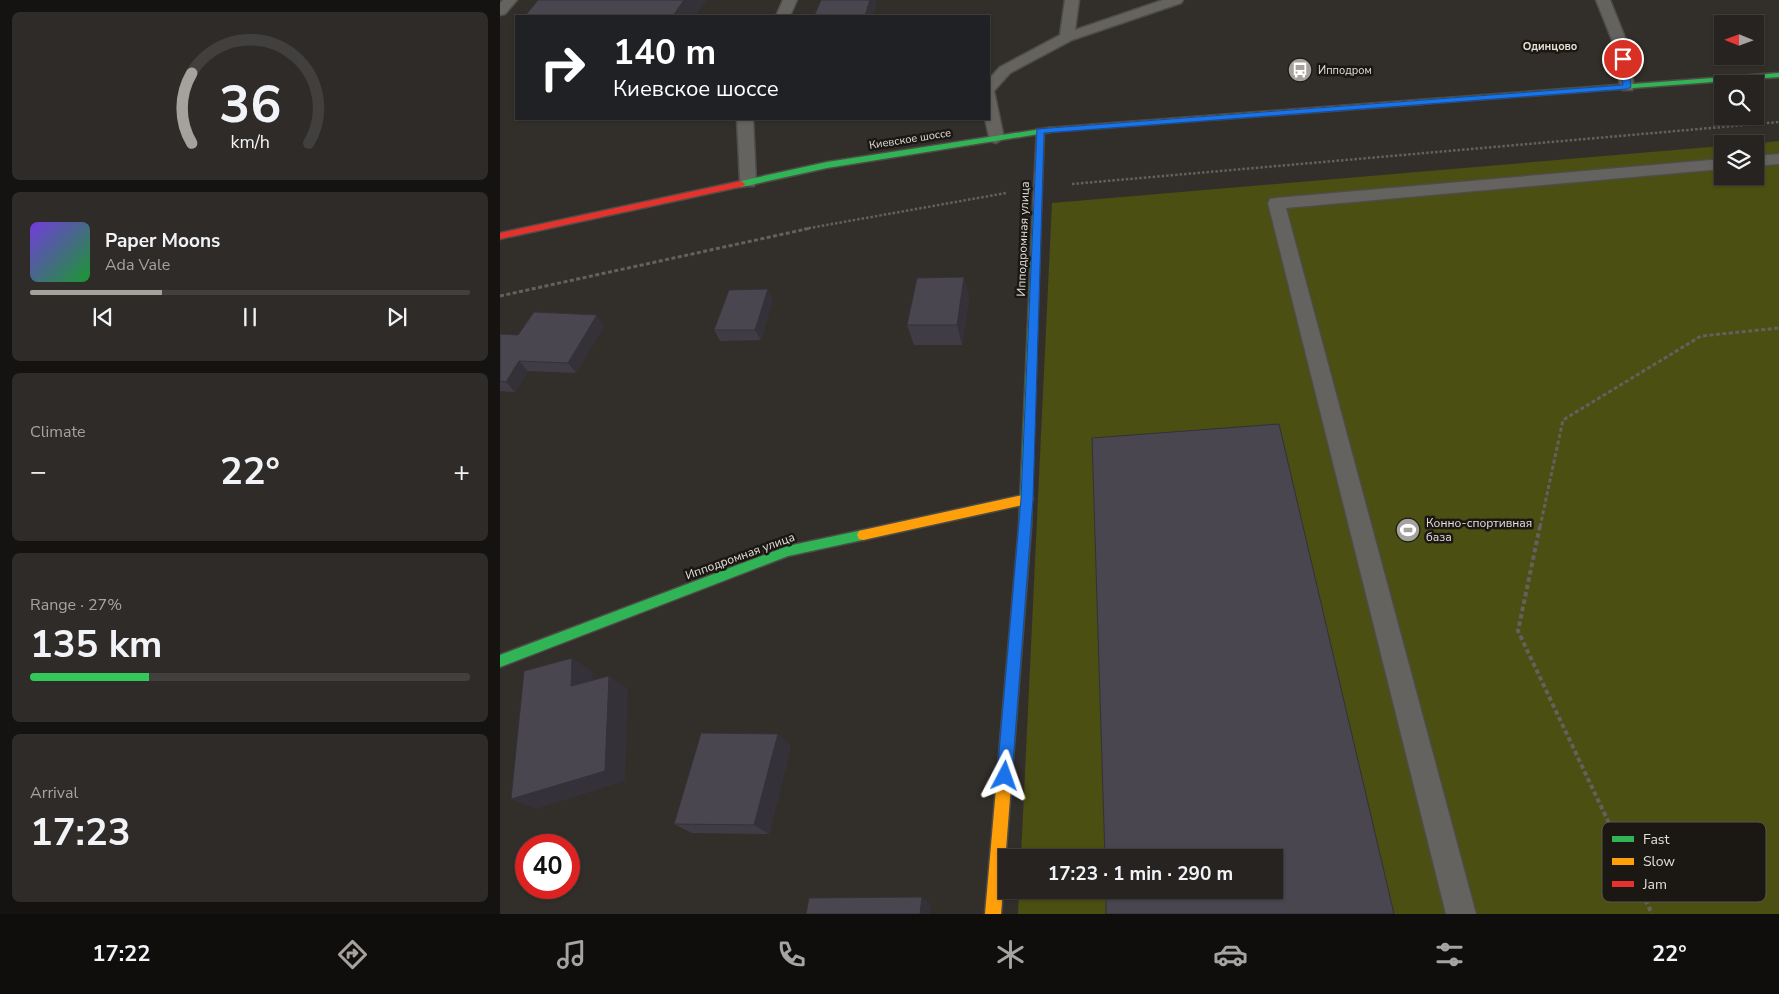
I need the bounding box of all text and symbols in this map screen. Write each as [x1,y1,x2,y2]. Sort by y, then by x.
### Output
north arrow [1714,15,1764,65]
map controls [1714,15,1764,185]
text: 140 m [613,29,716,76]
icon: right [530,35,595,100]
pin [1602,38,1644,80]
district label: Одинцово [1523,39,1577,54]
icon: arrive [1609,45,1637,73]
bus stop icon: Ипподром [1287,57,1313,83]
place label: Ипподром [1318,63,1372,78]
text: 36 [219,69,281,140]
text: Киевское шоссе [613,74,779,104]
button: search [1714,75,1764,125]
street label: Киевское шоссе [868,125,952,153]
text: km/h [230,130,270,154]
button: layers [1714,135,1764,185]
street label: Ипподромная улица [1013,181,1033,297]
text: Paper Moons [105,228,220,254]
text: Ada Vale [105,254,170,276]
icon: previous [89,303,117,331]
icon: pause [236,303,264,331]
icon: next [383,303,411,331]
text: Climate [30,421,85,443]
text: 22° [220,446,280,497]
text: − [30,453,47,491]
text: + [453,453,470,491]
place label: Конно-спортивная база [1426,515,1532,545]
sports icon: Конно-спортивная база [1395,517,1421,543]
street label: Ипподромная улица [683,529,797,583]
text: Range · 27% [30,594,122,616]
text: 135 km [30,619,162,670]
position arrow [978,749,1030,801]
text: Arrival [30,782,78,804]
text: 17:23 [30,807,131,858]
legend [1602,822,1766,902]
text: Fast [1643,830,1669,849]
speed limit sign: 40 [515,834,580,899]
text: Slow [1643,852,1675,871]
text: 17:23 · 1 min · 290 m [1048,861,1233,887]
text: Jam [1642,875,1667,894]
icon: directions [335,937,370,972]
icon: music [554,937,589,972]
icon: phone [774,937,809,972]
icon: climate [993,937,1028,972]
icon: car [1213,937,1248,972]
icon: filters [1432,937,1467,972]
text: 17:22 [92,939,151,969]
text: 22° [1652,939,1687,969]

